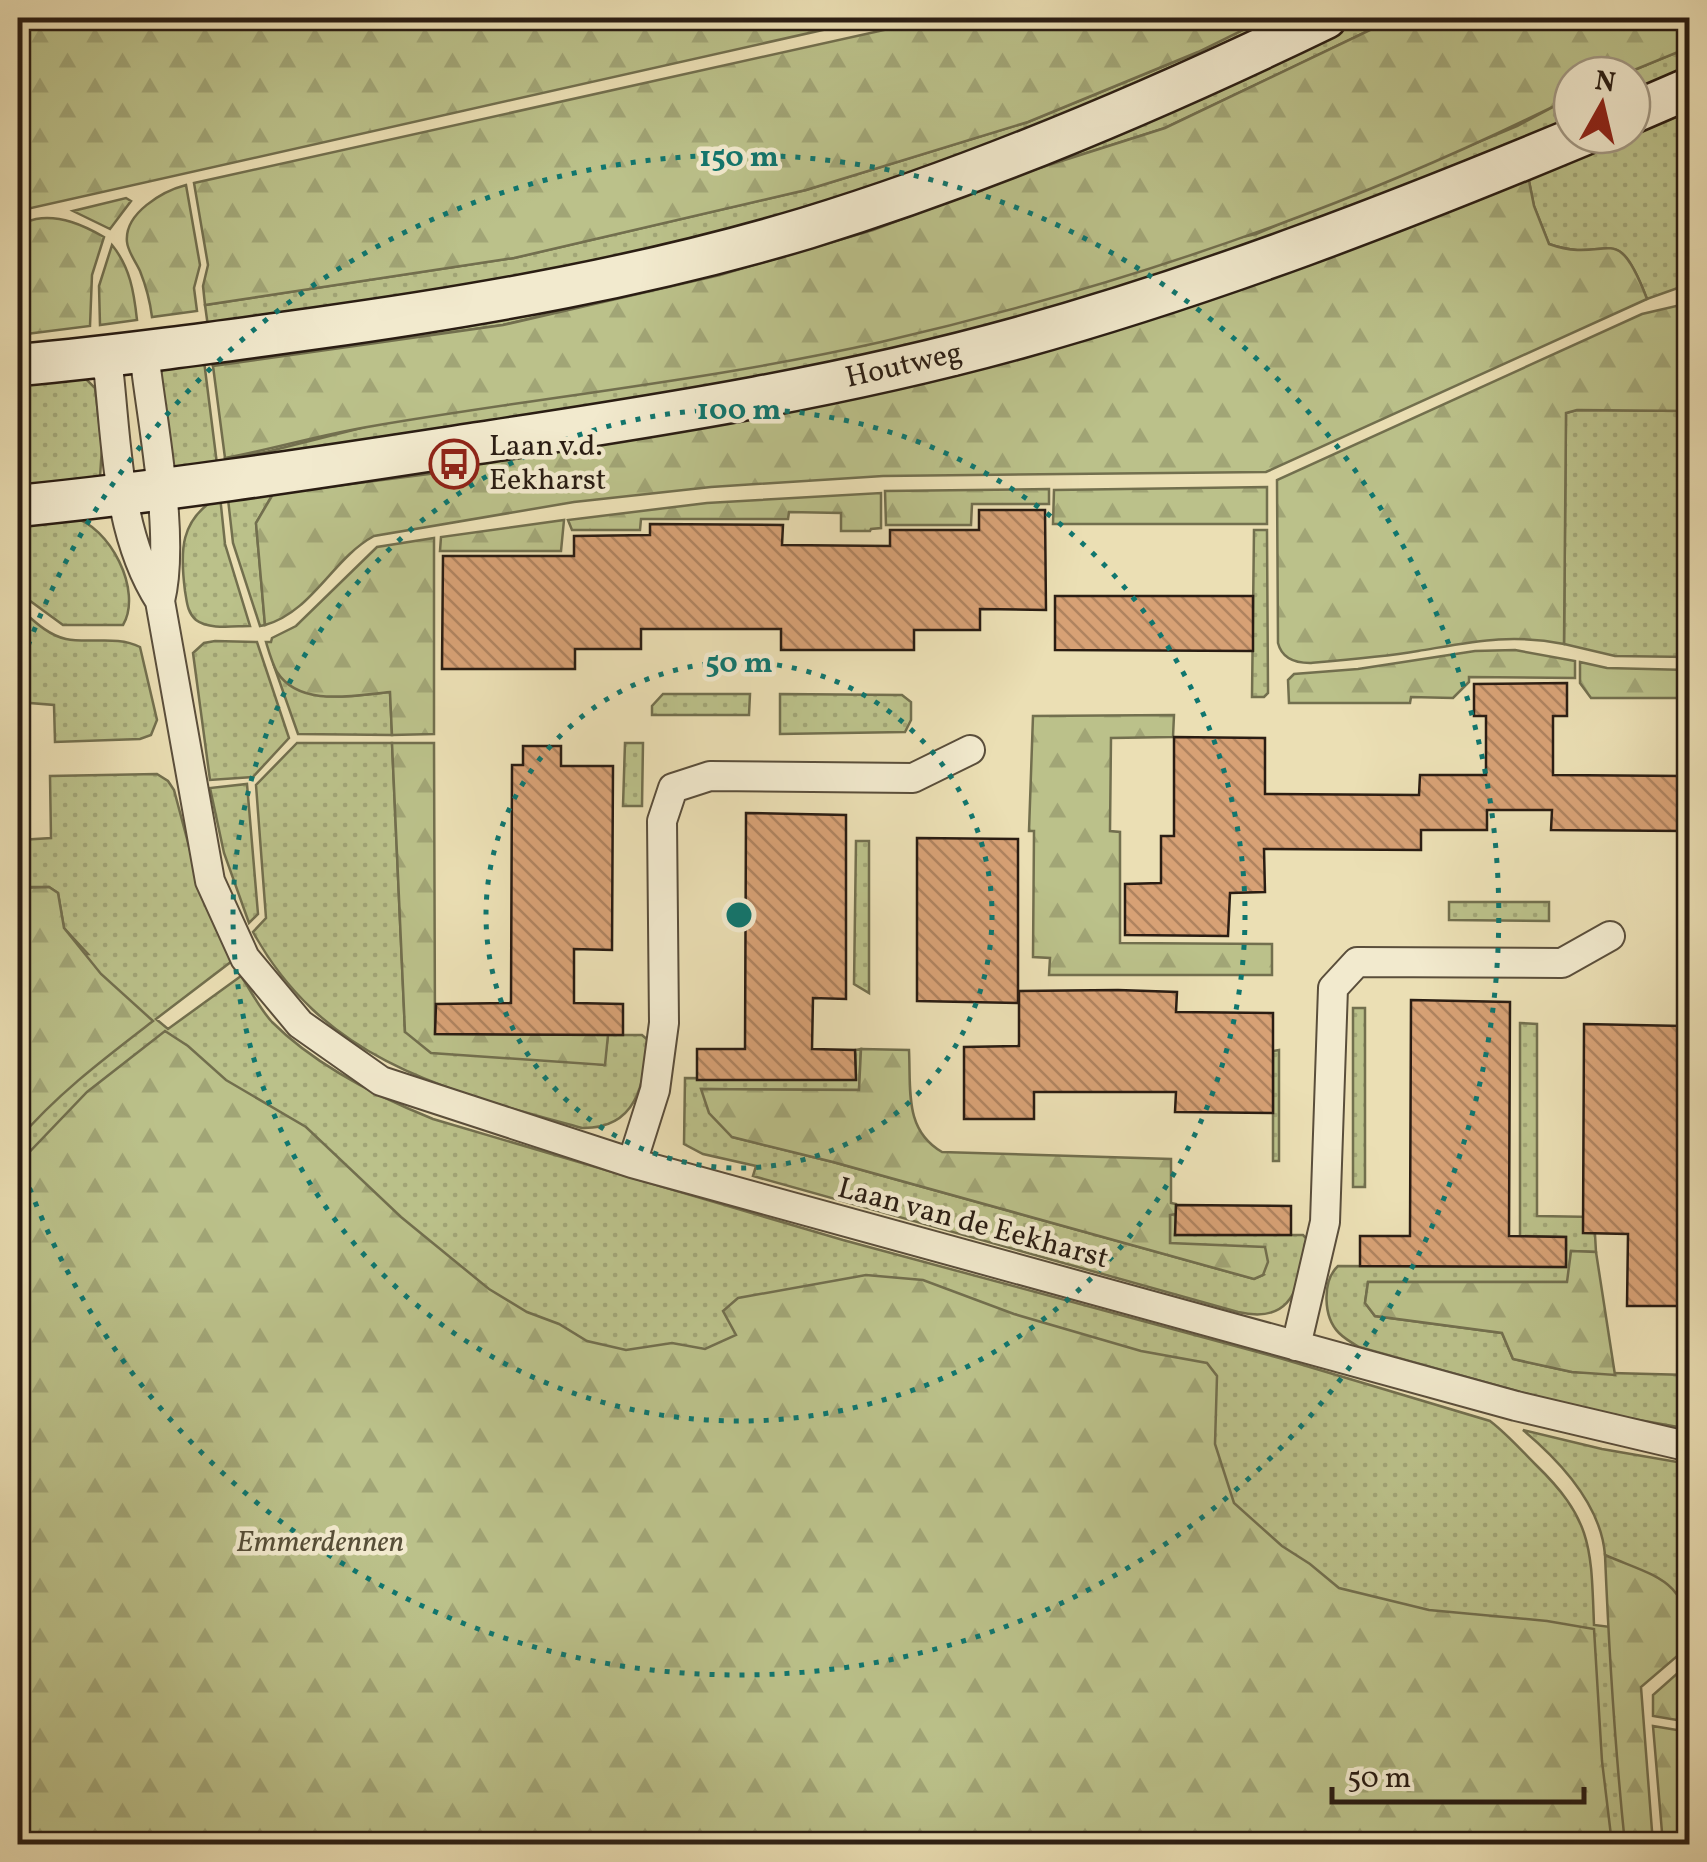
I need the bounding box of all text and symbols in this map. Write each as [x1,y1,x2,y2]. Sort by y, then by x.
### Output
north arrow [1552,55,1652,155]
text: N [1592,62,1618,103]
text: 150 m [699,137,779,179]
street label: Houtweg [842,332,966,400]
text: 100 m [697,390,781,432]
place label: Laan v.d. Eekharst [489,426,606,502]
bus stop icon: Laan v.d. Eekharst [428,438,480,490]
text: 50 m [705,643,773,685]
centre of rings [721,897,757,933]
street label: Laan van de Eekharst [833,1168,1113,1280]
park label: Emmerdennen [236,1522,404,1564]
scale bar [1332,1742,1584,1804]
text: 50 m [1347,1758,1411,1800]

